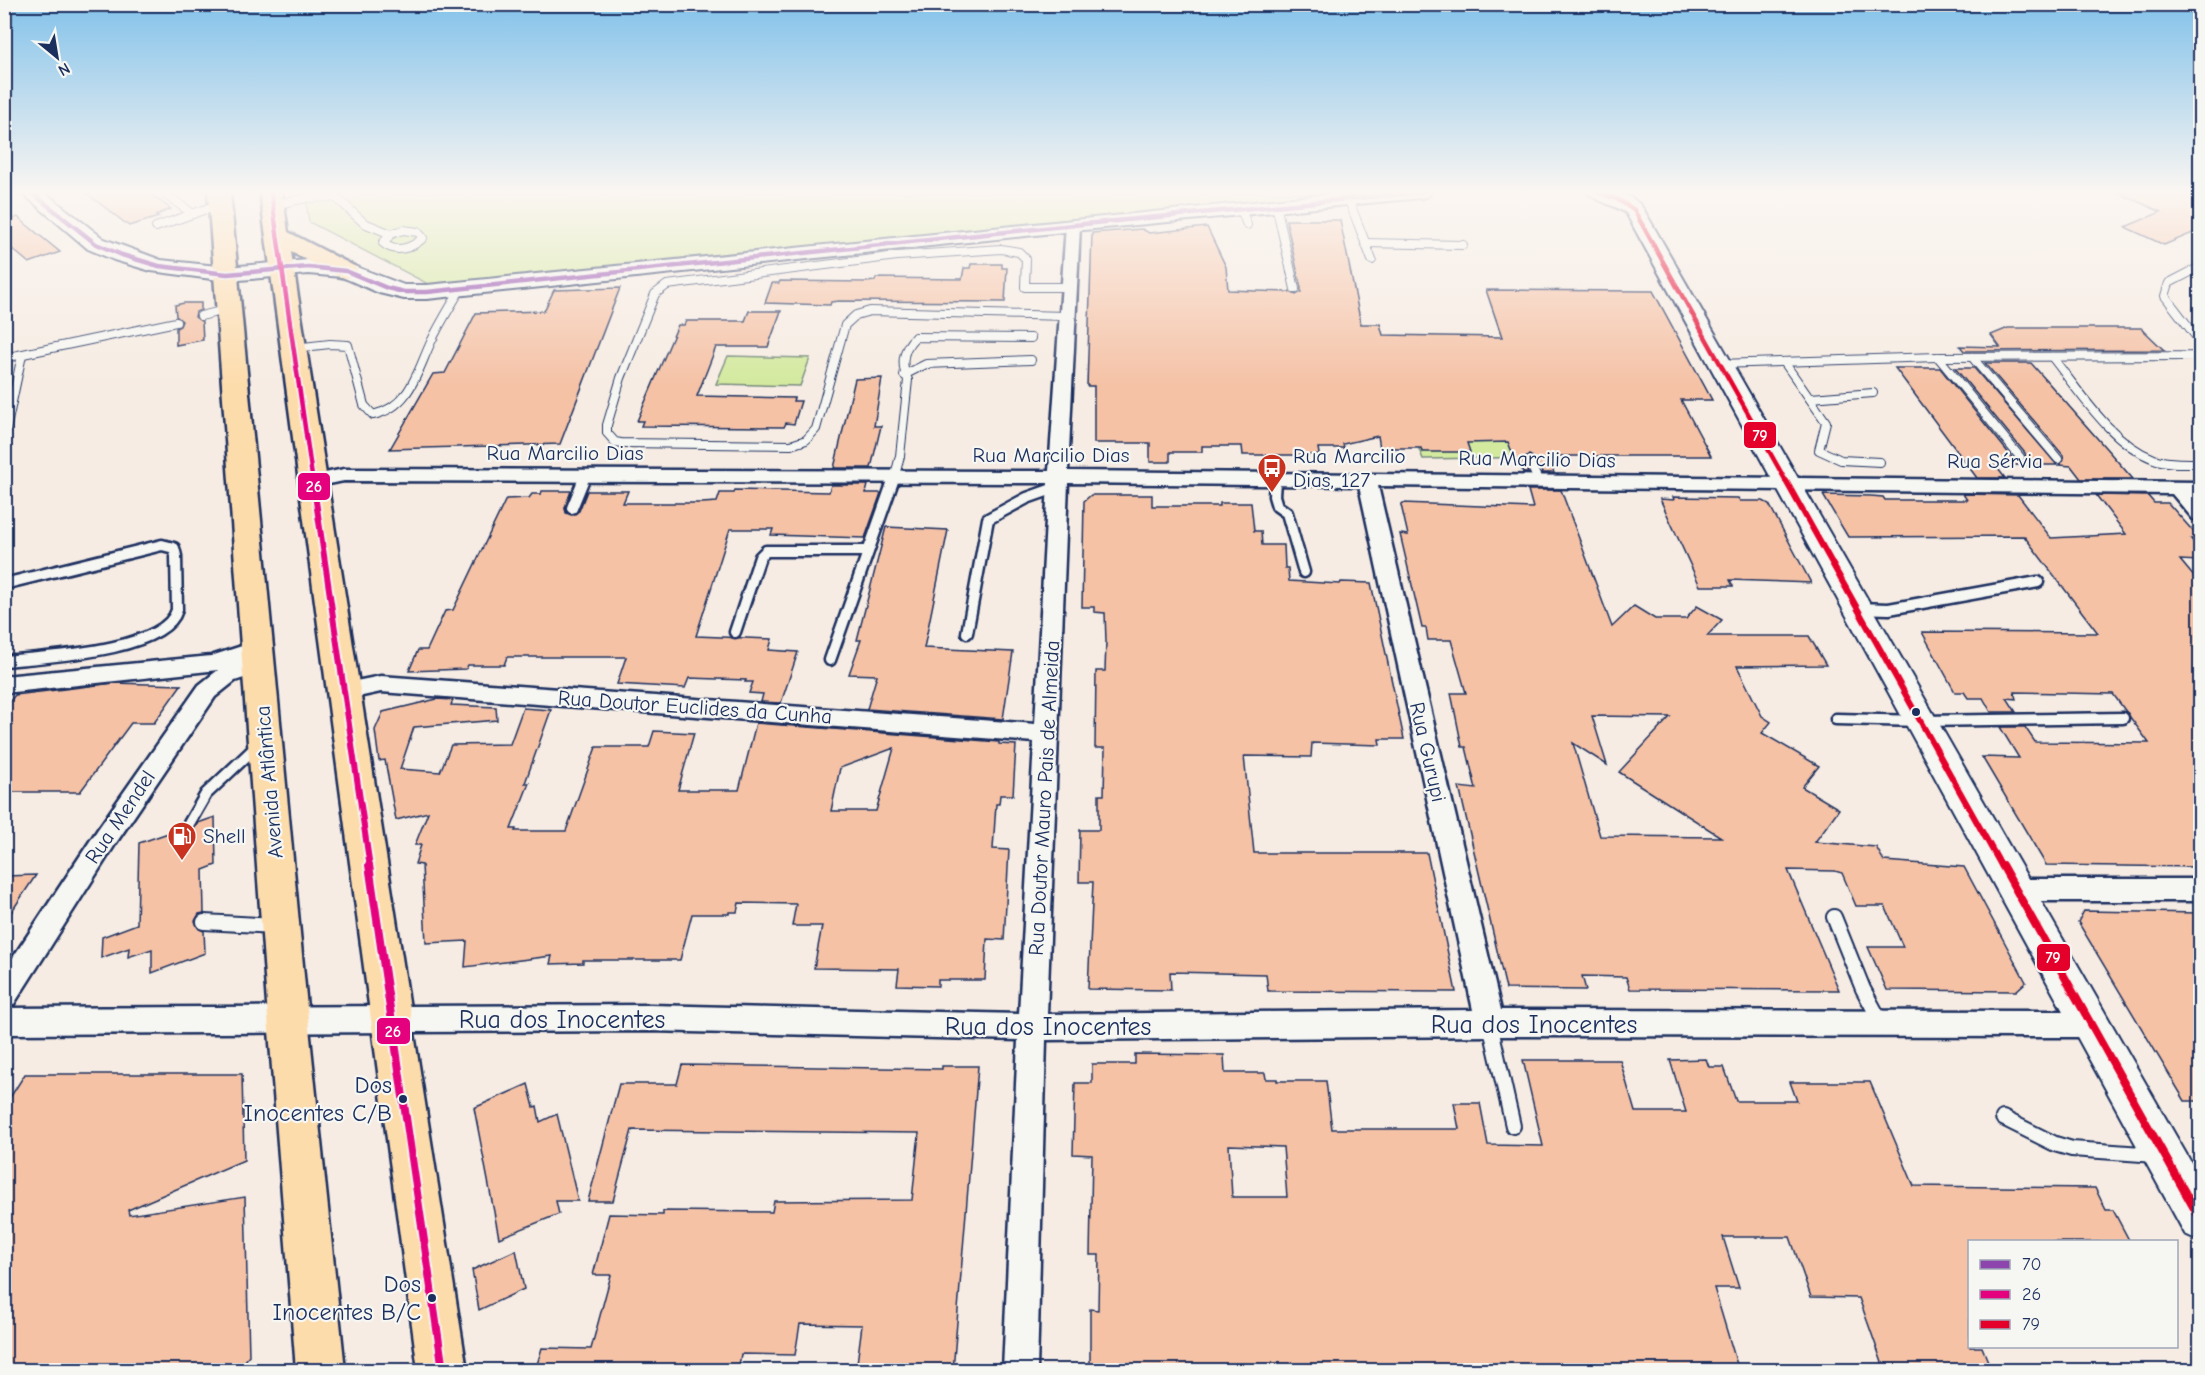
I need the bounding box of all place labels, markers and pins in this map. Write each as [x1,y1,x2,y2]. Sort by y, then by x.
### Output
place label: Rua Marcilio Dias, 127 [1293,444,1406,492]
bus stop icon: Rua Marcilio Dias, 127 [1256,452,1288,494]
unlabelled marker [1910,706,1922,718]
fuel station icon: Shell [166,820,198,862]
place label: Shell [203,824,246,848]
place label: Dos Inocentes C/B [243,1071,392,1127]
marker: Dos Inocentes C/B [397,1093,409,1105]
place label: Dos Inocentes B/C [272,1270,421,1326]
marker: Dos Inocentes B/C [426,1292,438,1304]

